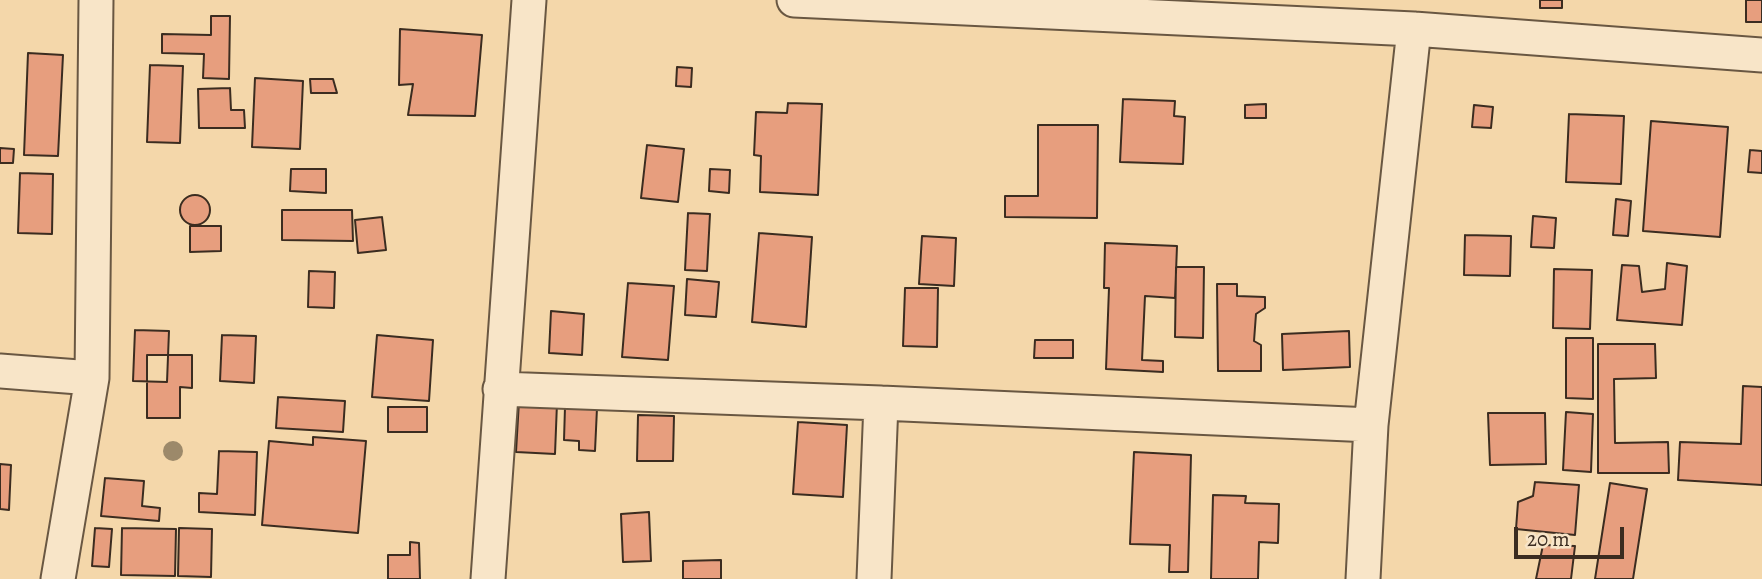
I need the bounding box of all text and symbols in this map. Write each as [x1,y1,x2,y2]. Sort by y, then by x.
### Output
scale bar [1517,512,1627,556]
text: 20 m [1527,525,1570,553]

